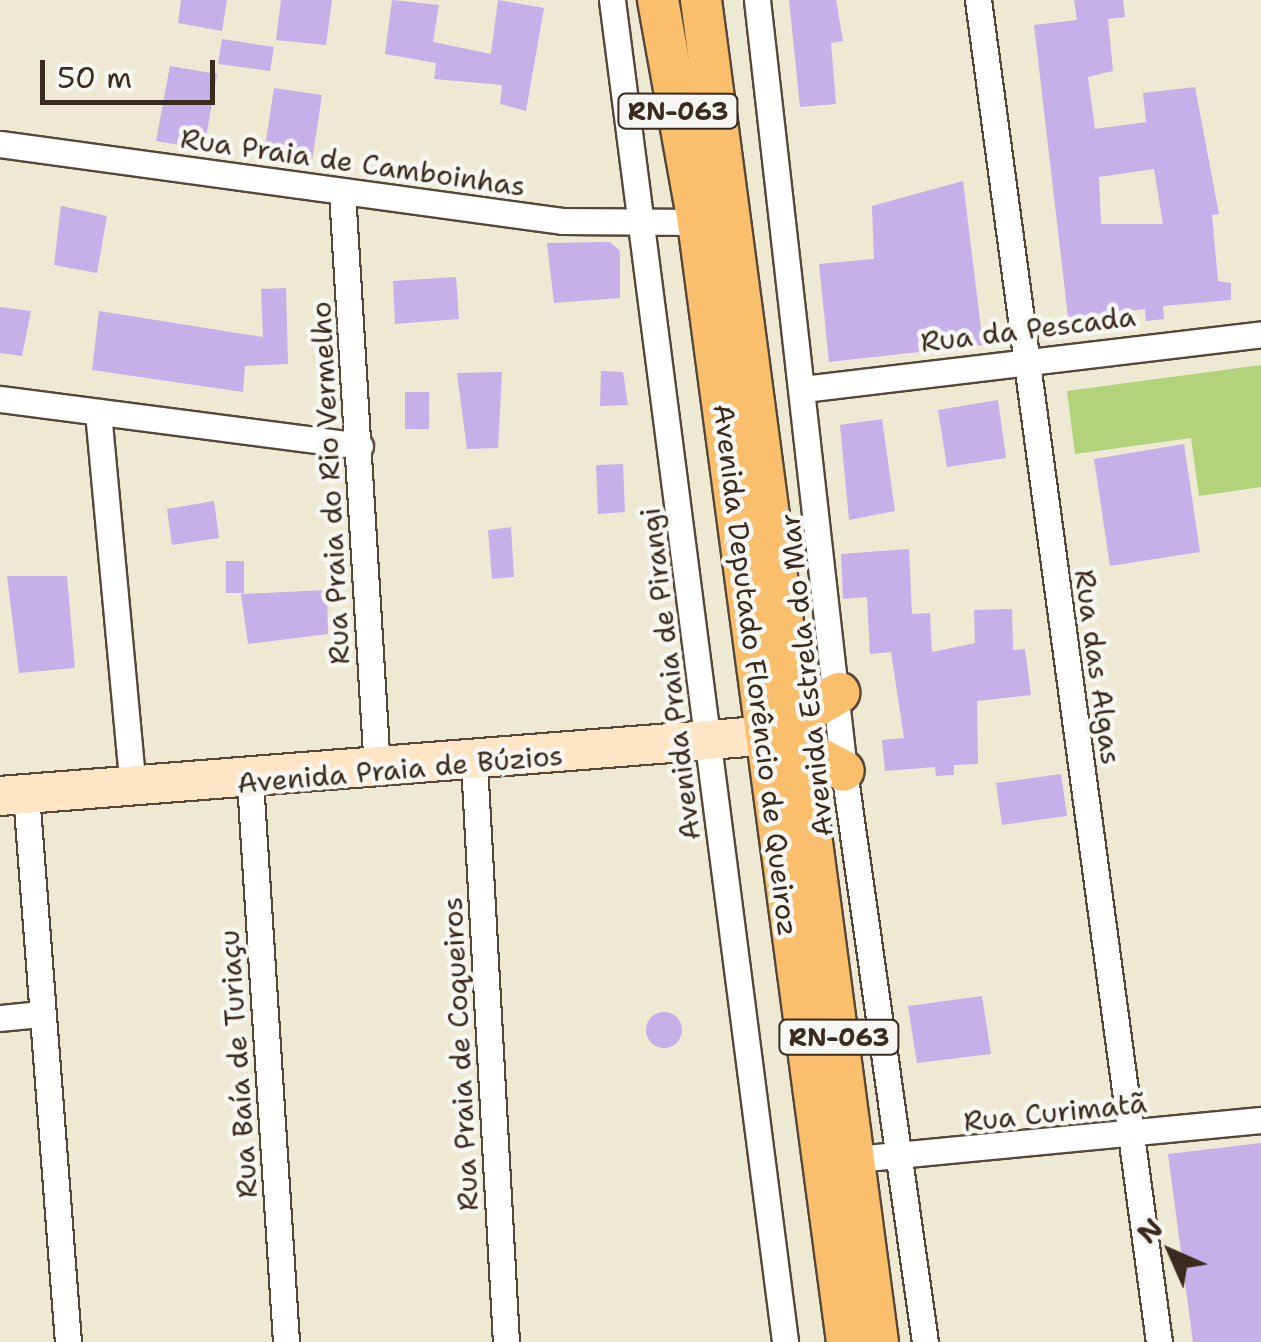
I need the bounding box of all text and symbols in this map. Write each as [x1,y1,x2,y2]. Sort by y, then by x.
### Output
scale bar [45,40,220,102]
text: 50 m [57,57,132,98]
road number: RN-063 [616,91,740,131]
street label: Rua Praia de Camboinhas [178,121,528,203]
street label: Rua da Pescada [919,299,1137,359]
street label: Rua Praia do Rio Vermelho [304,300,356,666]
street label: Avenida Deputado Florêncio de Queiroz [707,402,805,938]
street label: Avenida Praia de Pirangi [633,506,707,842]
street label: Avenida Estrela do Mar [772,512,840,838]
street label: Rua das Algas [1068,567,1128,767]
street label: Avenida Praia de Búzios [236,738,564,800]
street label: Rua Praia de Coqueiros [435,896,485,1212]
street label: Rua Baía de Turiaçu [212,929,264,1199]
road number: RN-063 [776,1017,902,1057]
street label: Rua Curimatã [962,1086,1148,1138]
north arrow [1121,1202,1221,1302]
text: N [1129,1210,1171,1252]

